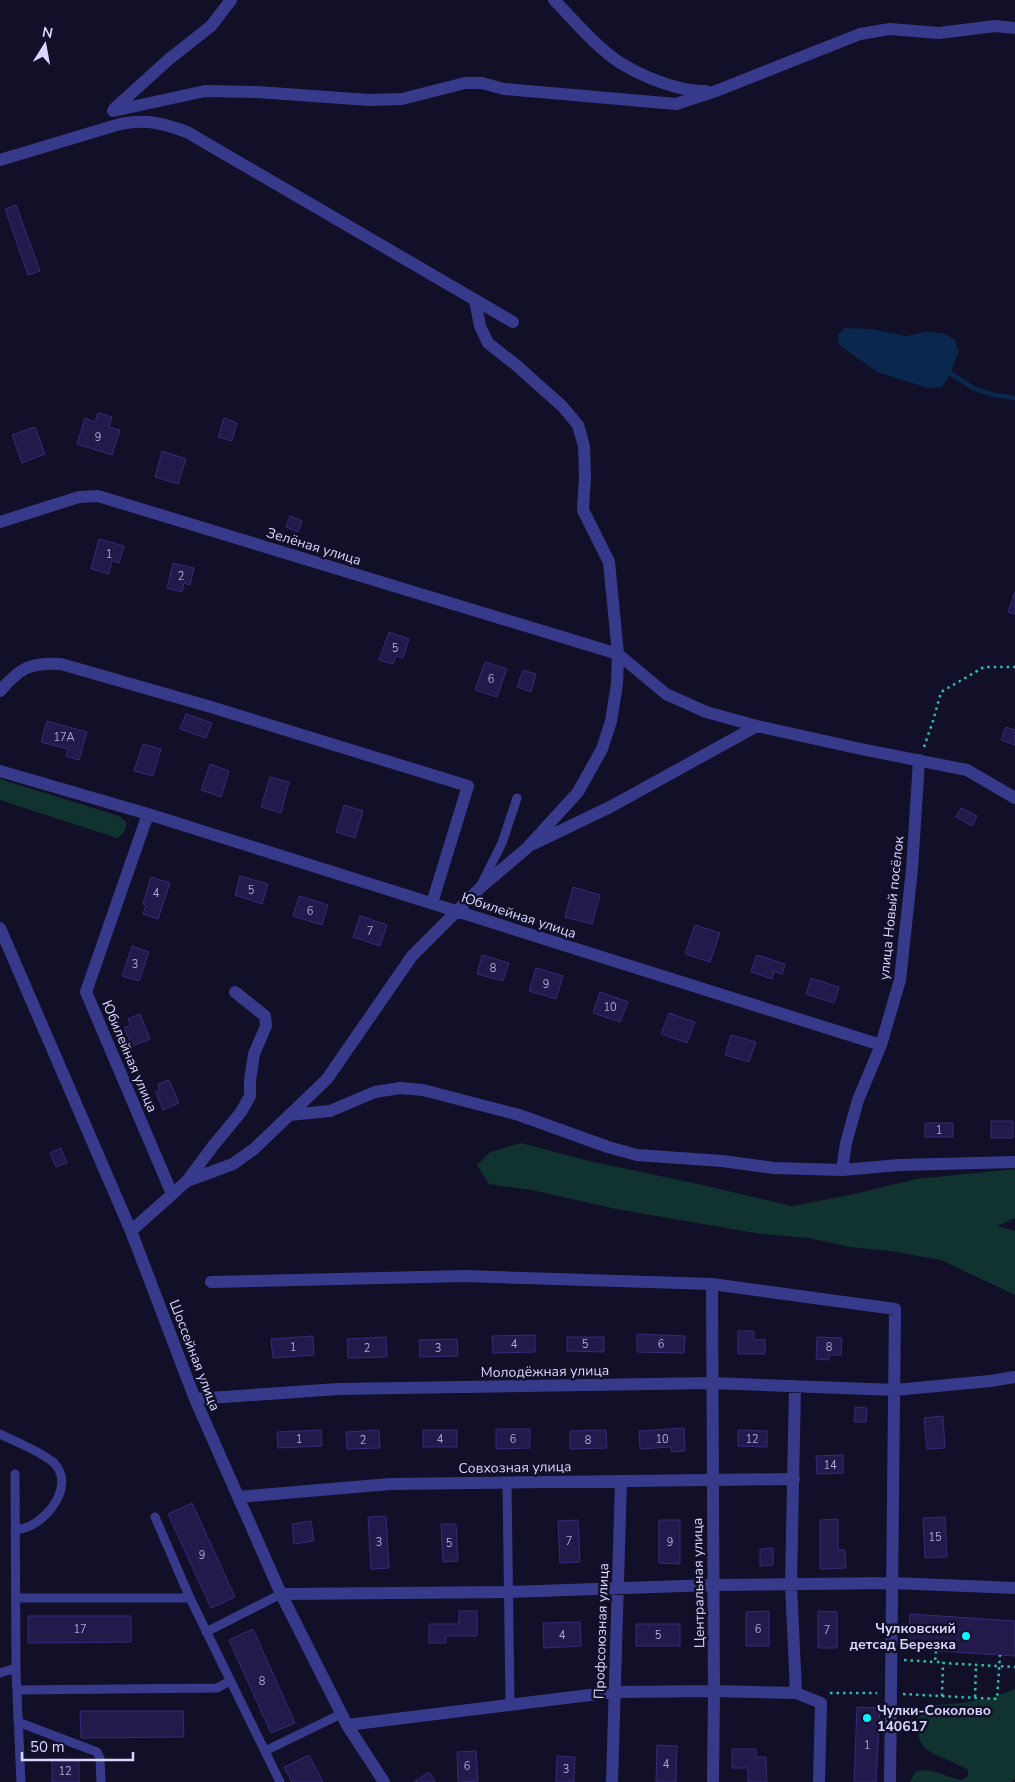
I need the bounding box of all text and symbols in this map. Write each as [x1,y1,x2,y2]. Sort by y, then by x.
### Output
north arrow [20,20,70,70]
text: N [40,22,54,43]
house number: 9 [95,430,101,445]
street label: Зелёная улица [264,523,364,570]
house number: 1 [106,547,112,562]
house number: 2 [178,569,184,584]
house number: 5 [392,641,399,656]
house number: 6 [488,672,495,687]
house number: 17А [53,730,75,745]
street label: улица Новый посёлок [874,835,909,981]
house number: 5 [248,883,255,898]
house number: 4 [153,886,160,901]
street label: Юбилейная улица [459,888,579,943]
house number: 6 [307,904,314,919]
house number: 7 [367,924,373,939]
house number: 3 [132,957,138,972]
house number: 8 [490,961,497,976]
house number: 9 [543,977,549,992]
street label: Юбилейная улица [97,997,162,1115]
house number: 10 [603,1000,617,1015]
house number: 1 [936,1123,942,1138]
street label: Шоссейная улица [165,1297,224,1413]
house number: 4 [511,1337,518,1352]
house number: 5 [582,1337,589,1352]
house number: 6 [658,1337,665,1352]
house number: 1 [290,1340,296,1355]
house number: 8 [826,1340,833,1355]
house number: 2 [364,1341,370,1356]
house number: 3 [435,1341,441,1356]
street label: Молодёжная улица [481,1361,609,1382]
house number: 1 [296,1432,302,1447]
house number: 4 [437,1432,444,1447]
house number: 6 [510,1432,517,1447]
house number: 10 [655,1432,669,1447]
house number: 12 [745,1432,759,1447]
house number: 2 [360,1433,366,1448]
house number: 8 [585,1433,592,1448]
street label: Совхозная улица [458,1457,572,1478]
house number: 14 [823,1458,837,1473]
street label: Центральная улица [688,1518,709,1648]
house number: 15 [928,1530,942,1545]
house number: 7 [566,1534,572,1549]
house number: 3 [376,1535,382,1550]
house number: 9 [667,1535,673,1550]
house number: 5 [446,1536,453,1551]
house number: 9 [199,1548,205,1563]
street label: Профсоюзная улица [590,1563,613,1699]
place label: Чулковский детсад Березка [849,1619,956,1654]
house number: 17 [73,1622,87,1637]
house number: 6 [755,1622,762,1637]
house number: 7 [824,1623,830,1638]
house number: 4 [559,1628,566,1643]
house number: 5 [655,1628,662,1643]
marker: Чулковский детсад Березка [960,1630,972,1642]
house number: 8 [259,1674,266,1689]
place label: Чулки-Соколово 140617 [877,1701,991,1736]
marker: Чулки-Соколово 140617 [861,1712,873,1724]
scale bar [22,1730,134,1762]
text: 50 m [30,1737,65,1757]
house number: 1 [864,1738,870,1753]
house number: 4 [663,1757,670,1772]
house number: 6 [464,1759,471,1774]
house number: 3 [563,1762,569,1777]
house number: 12 [58,1764,72,1779]

